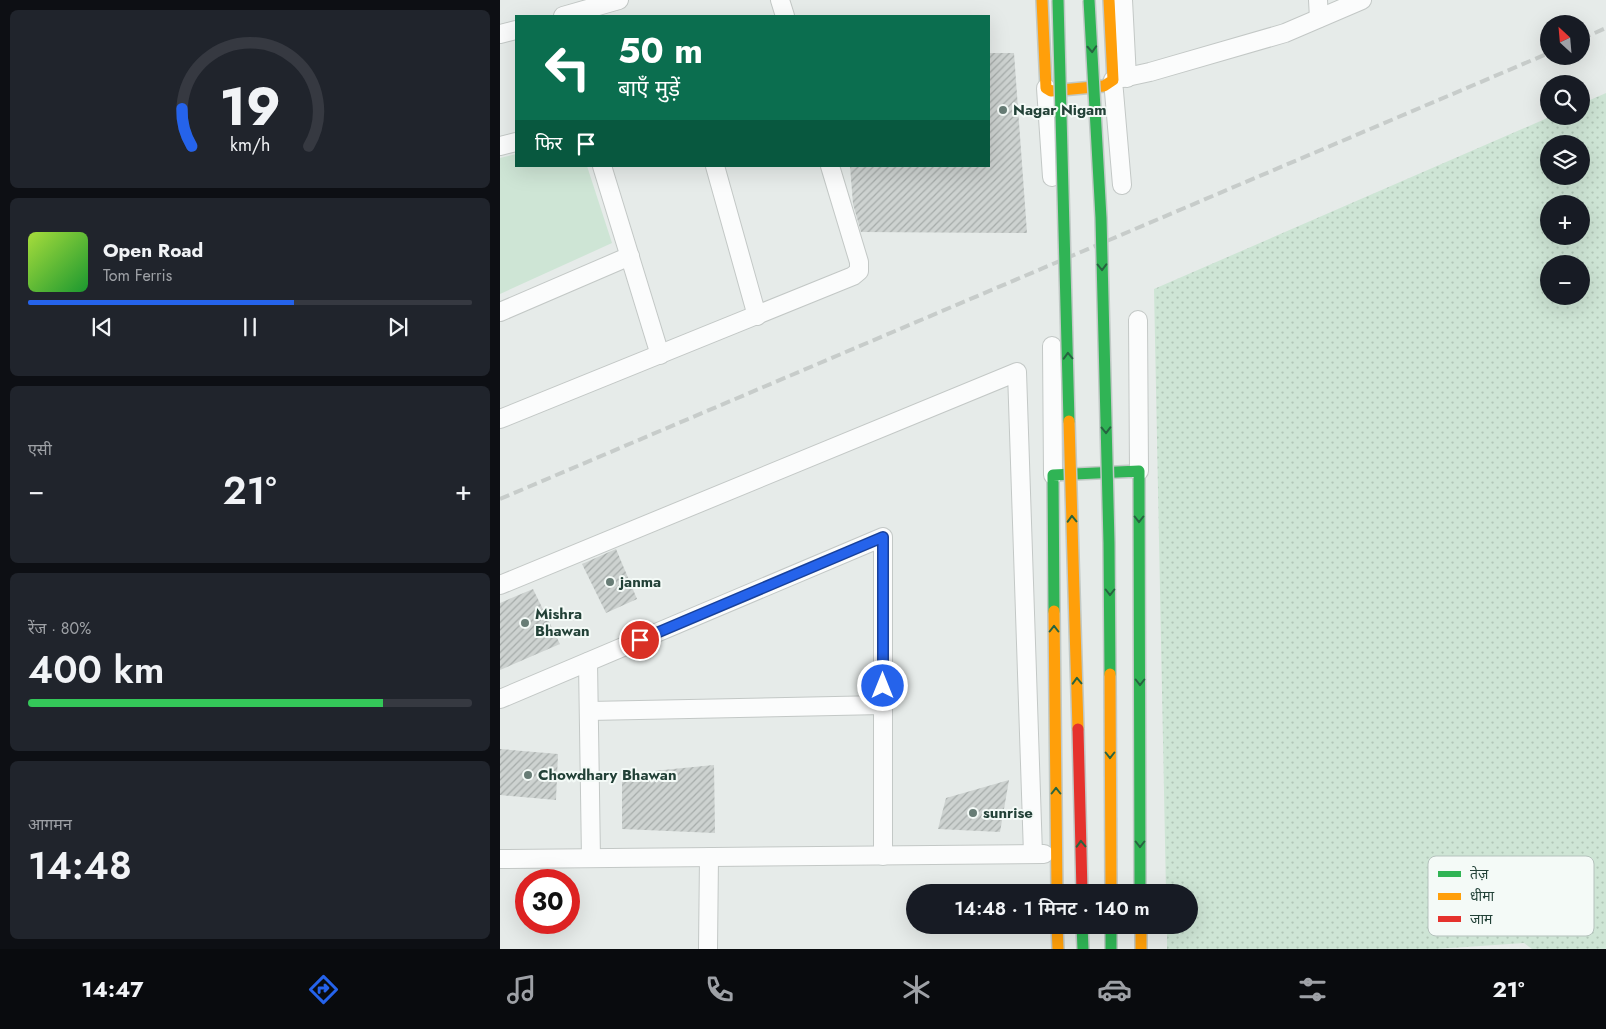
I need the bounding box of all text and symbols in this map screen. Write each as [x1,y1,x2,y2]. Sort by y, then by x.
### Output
north arrow [1540,15,1590,65]
map controls [1540,15,1590,305]
text: 50 m [618,26,703,76]
icon: left [535,35,600,100]
one-way arrow [1086,45,1097,53]
text: 19 [219,69,281,145]
text: बाएँ मुड़ें [618,72,680,104]
button: search [1540,75,1590,125]
place label: Nagar Nigam [1013,99,1106,121]
marker: Nagar Nigam [997,104,1009,116]
text: फिर [535,130,562,157]
icon: arrive [572,130,600,158]
text: km/h [230,132,270,158]
button: layers [1540,135,1590,185]
button: + [1540,195,1590,245]
text: Open Road [103,237,203,264]
button: − [1540,255,1590,305]
one-way arrow [1097,263,1108,271]
text: Tom Ferris [103,264,172,287]
icon: previous [88,313,116,341]
icon: pause [236,313,264,341]
icon: next [384,313,412,341]
one-way arrow [1063,352,1073,360]
one-way arrow [1101,426,1112,434]
text: एसी [28,438,52,461]
text: 21° [223,463,276,518]
text: − [28,470,45,511]
text: + [455,470,472,511]
one-way arrow [1067,515,1077,522]
one-way arrow [1134,516,1144,524]
place label: janma [618,571,661,593]
marker: janma [604,576,616,588]
one-way arrow [1105,588,1115,596]
place label: Mishra Bhawan [535,603,590,642]
text: रेंज · 80% [28,617,91,640]
marker: Mishra Bhawan [519,617,531,629]
pin [619,619,661,661]
one-way arrow [1049,625,1059,632]
icon: arrive [626,626,654,654]
text: 400 km [28,642,164,697]
position arrow [856,659,908,711]
one-way arrow [1071,677,1082,685]
one-way arrow [1135,678,1145,686]
one-way arrow [1105,751,1115,759]
place label: Chowdhary Bhawan [538,764,677,786]
marker: Chowdhary Bhawan [522,769,534,781]
one-way arrow [1051,787,1061,795]
place label: sunrise [983,802,1033,824]
marker: sunrise [967,807,979,819]
text: आगमन [28,813,72,836]
text: 14:48 [28,838,132,893]
one-way arrow [1076,840,1086,848]
one-way arrow [1135,841,1145,849]
legend [1428,856,1594,936]
text: तेज़ [1470,864,1489,884]
speed limit sign: 30 [515,869,580,934]
text: धीमा [1470,886,1495,906]
text: 14:48 · 1 मिनट · 140 m [954,895,1150,922]
text: जाम [1470,909,1493,929]
icon: directions [306,972,341,1007]
icon: music [504,972,539,1007]
icon: phone [702,972,737,1007]
icon: climate [899,972,934,1007]
icon: car [1097,972,1132,1007]
icon: filters [1295,972,1330,1007]
text: 14:47 [81,973,144,1005]
text: 21° [1492,973,1525,1005]

